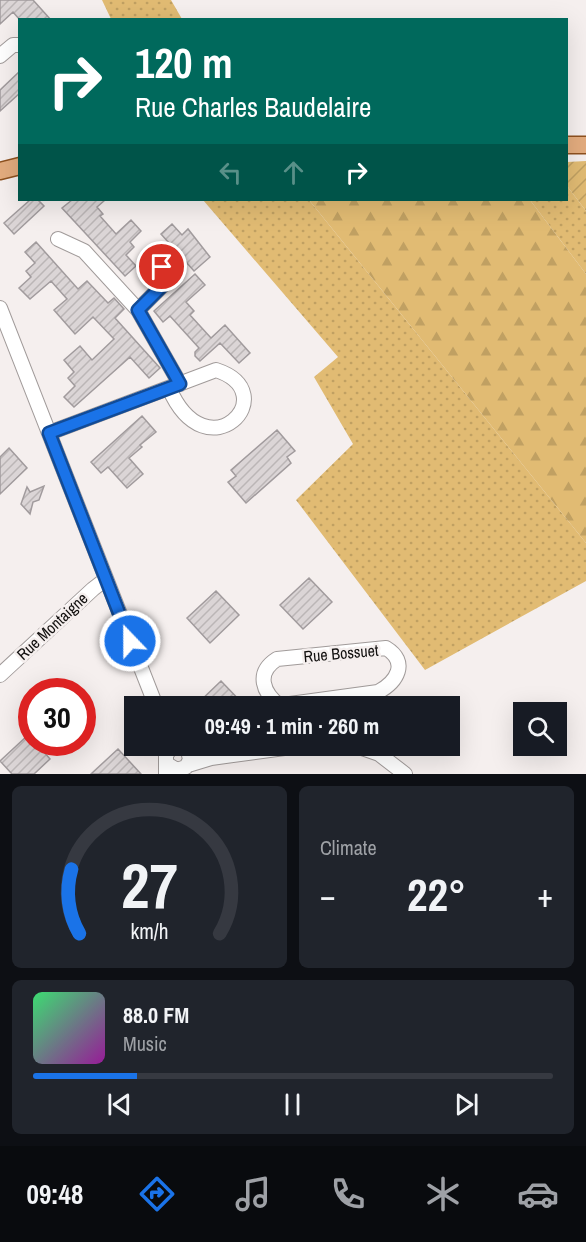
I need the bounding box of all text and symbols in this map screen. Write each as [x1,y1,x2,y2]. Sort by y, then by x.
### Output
text: 120 m [135,35,233,91]
icon: right [36,42,114,120]
text: Rue Charles Baudelaire [135,89,371,125]
icon: left [214,156,247,189]
icon: ahead [277,156,310,189]
icon: right [340,156,373,189]
pin [136,241,187,292]
icon: arrive [145,250,178,283]
street label: Rue Montaigne [12,587,92,665]
position arrow [98,609,162,673]
street label: Rue Bossuet [303,639,380,667]
speed limit sign: 30 [18,678,96,756]
map controls [513,702,567,756]
button: search [513,702,567,756]
text: 09:49 · 1 min · 260 m [205,711,379,741]
text: Climate [320,834,377,861]
text: 27 [121,843,178,927]
text: 22° [407,864,466,925]
text: − [320,873,336,917]
text: + [537,873,553,917]
text: km/h [130,917,169,946]
text: 88.0 FM [123,1000,189,1030]
text: Music [123,1030,167,1057]
icon: previous [103,1088,136,1121]
icon: pause [276,1088,309,1121]
icon: next [450,1088,483,1121]
icon: directions [136,1173,178,1215]
icon: music [232,1173,274,1215]
icon: phone [327,1173,369,1215]
icon: climate [422,1173,464,1215]
icon: car [517,1173,559,1215]
text: 09:48 [27,1176,83,1212]

